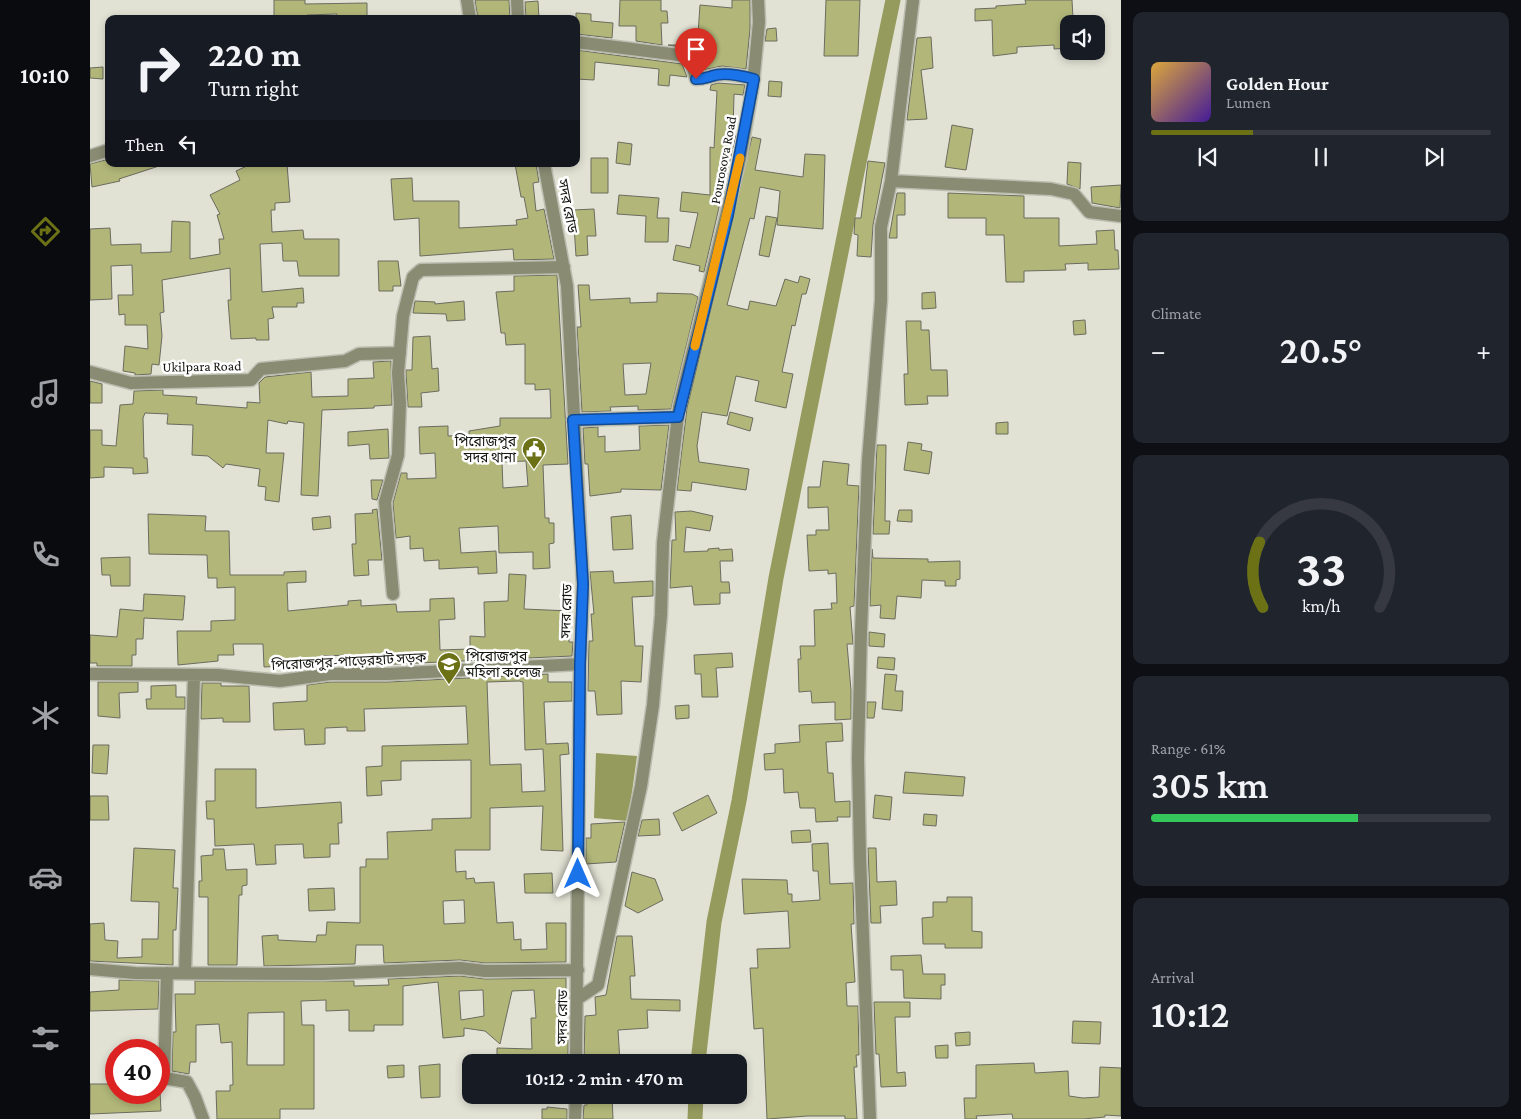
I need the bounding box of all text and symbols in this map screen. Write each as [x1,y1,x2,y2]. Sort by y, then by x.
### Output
map controls [1060,15,1105,60]
button: sound [1060,15,1105,60]
pin [675,28,717,79]
icon: right [125,35,190,100]
text: 220 m [208,35,301,74]
icon: arrive [682,35,710,63]
text: 10:10 [20,63,70,88]
text: Golden Hour [1226,73,1329,94]
text: Turn right [208,76,299,101]
text: Lumen [1226,94,1271,111]
street label: Pourosova Road [707,114,739,205]
icon: left [174,130,202,158]
text: Then [125,134,164,155]
icon: previous [1194,143,1222,171]
icon: pause [1307,143,1335,171]
icon: next [1420,143,1448,171]
street label: সদর রোড [555,177,581,235]
icon: directions [28,214,63,249]
text: Climate [1151,305,1201,322]
text: 20.5° [1280,329,1362,371]
text: − [1151,335,1166,366]
text: + [1476,335,1491,366]
street label: Ukilpara Road [162,357,242,375]
icon: music [28,376,63,411]
place label: পিরোজপুর সদর থানা [454,433,517,465]
public building icon: পিরোজপুর সদর থানা [521,436,547,470]
icon: phone [28,537,63,572]
text: 33 [1296,539,1346,597]
street label: সদর রোড [557,582,575,640]
text: km/h [1302,596,1341,616]
place label: পিরোজপুর মহিলা কলেজ [465,648,542,680]
street label: পিরোজপুর-পাড়েরহাট সড়ক [270,649,428,674]
school or university icon: পিরোজপুর মহিলা কলেজ [436,651,462,685]
icon: climate [28,698,63,733]
text: Range · 61% [1151,740,1226,757]
text: 305 km [1151,764,1269,806]
position arrow [551,847,603,899]
icon: car [28,860,63,895]
text: Arrival [1151,969,1195,986]
street label: সদর রোড [554,989,570,1045]
text: 10:12 [1151,993,1229,1035]
icon: filters [28,1021,63,1056]
speed limit sign: 40 [105,1039,170,1104]
text: 10:12 · 2 min · 470 m [526,1068,683,1089]

